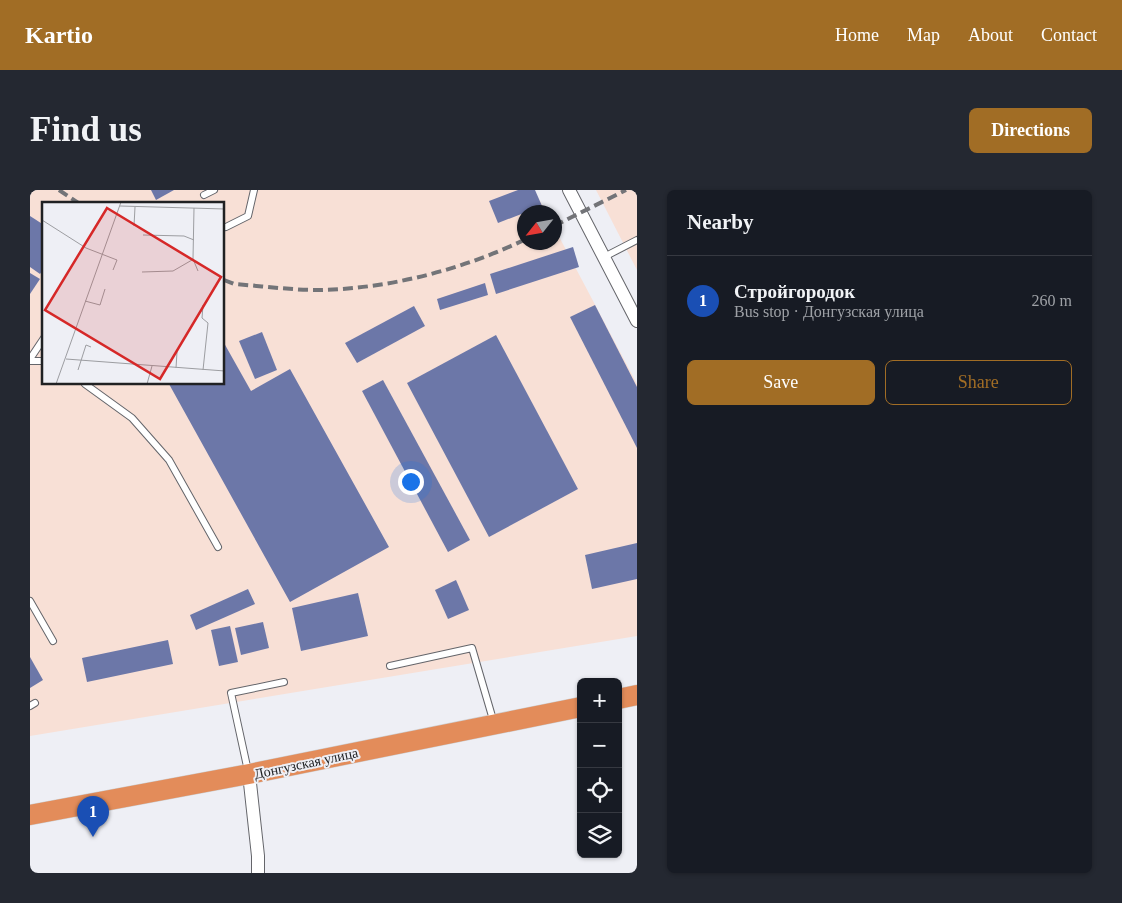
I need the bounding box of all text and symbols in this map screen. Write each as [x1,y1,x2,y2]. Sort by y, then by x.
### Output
text: Kartio [25,22,93,48]
text: Home [835,25,879,45]
text: Map [907,25,940,45]
text: About [968,25,1013,45]
text: Contact [1041,25,1097,45]
button: Directions [969,108,1092,153]
text: Find us [30,110,142,149]
inset map [42,202,225,385]
north arrow [517,205,562,250]
text: Nearby [687,210,754,234]
text: Стройгородок [734,281,855,302]
text: 1 [699,292,707,309]
text: 260 m [1032,292,1072,309]
text: Bus stop · Донгузская улица [734,303,924,320]
button: Save [687,360,875,405]
button: Share [885,360,1072,405]
your location [398,469,424,495]
map controls [577,678,622,858]
button: + [577,678,622,723]
button: − [577,723,622,768]
street label: Донгузская улица [253,745,360,782]
button: locate [577,768,622,813]
pin: 1 [77,796,109,837]
button: layers [577,813,622,858]

